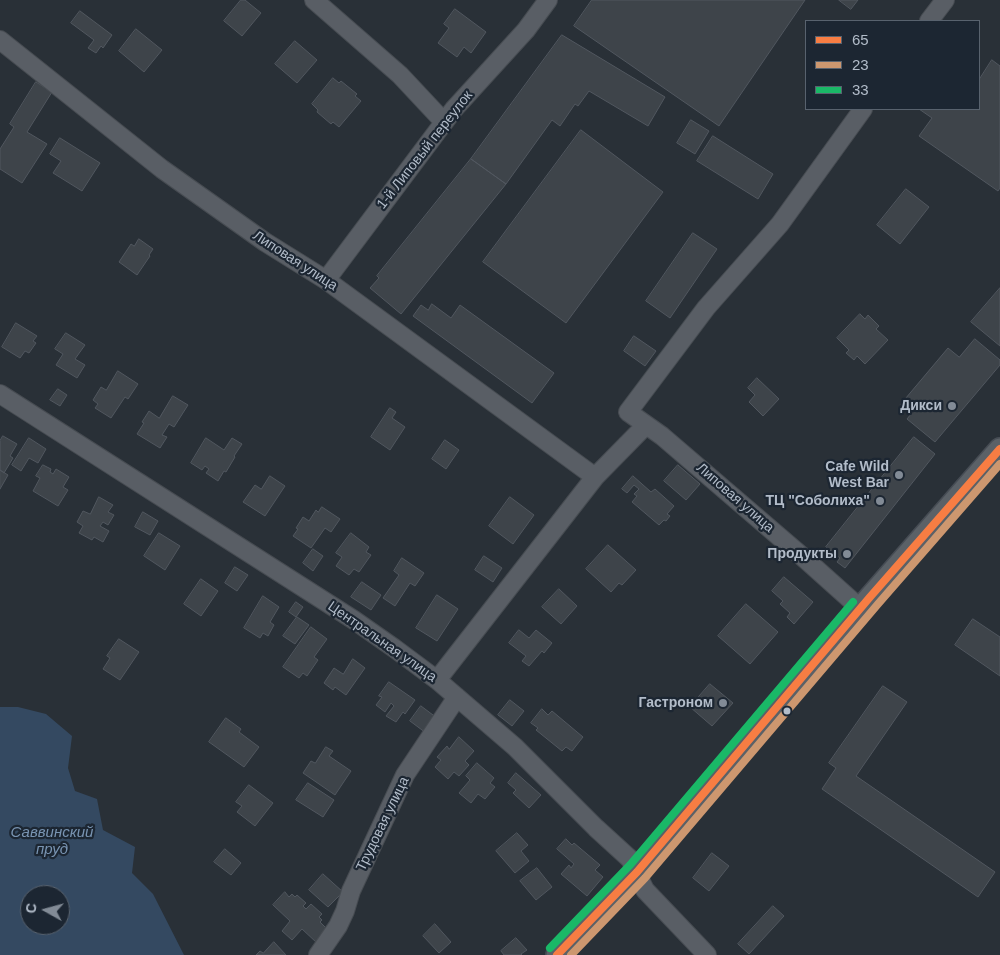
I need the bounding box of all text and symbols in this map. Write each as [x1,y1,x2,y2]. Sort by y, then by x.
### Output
legend [805,20,980,110]
text: 65 [852,31,869,48]
text: 23 [852,56,869,73]
text: 33 [852,81,869,98]
street label: 1-й Липовый переулок [374,88,476,212]
street label: Липовая улица [250,227,340,295]
place label: Дикси [900,398,942,414]
marker: Дикси [946,400,958,412]
place label: Cafe Wild West Bar [825,459,889,492]
street label: Липовая улица [693,460,777,536]
marker: Cafe Wild West Bar [893,469,905,481]
place label: ТЦ "Соболиха" [765,493,870,509]
marker: ТЦ "Соболиха" [874,495,886,507]
place label: Продукты [767,546,837,562]
marker: Продукты [841,548,853,560]
street label: Центральная улица [324,598,440,686]
place label: Гастроном [639,695,713,711]
marker: Гастроном [717,697,729,709]
unlabelled marker [782,706,792,716]
street label: Трудовая улица [353,774,413,874]
water label: Саввинский пруд [11,824,93,859]
north arrow [20,885,70,935]
text: С [23,902,40,914]

